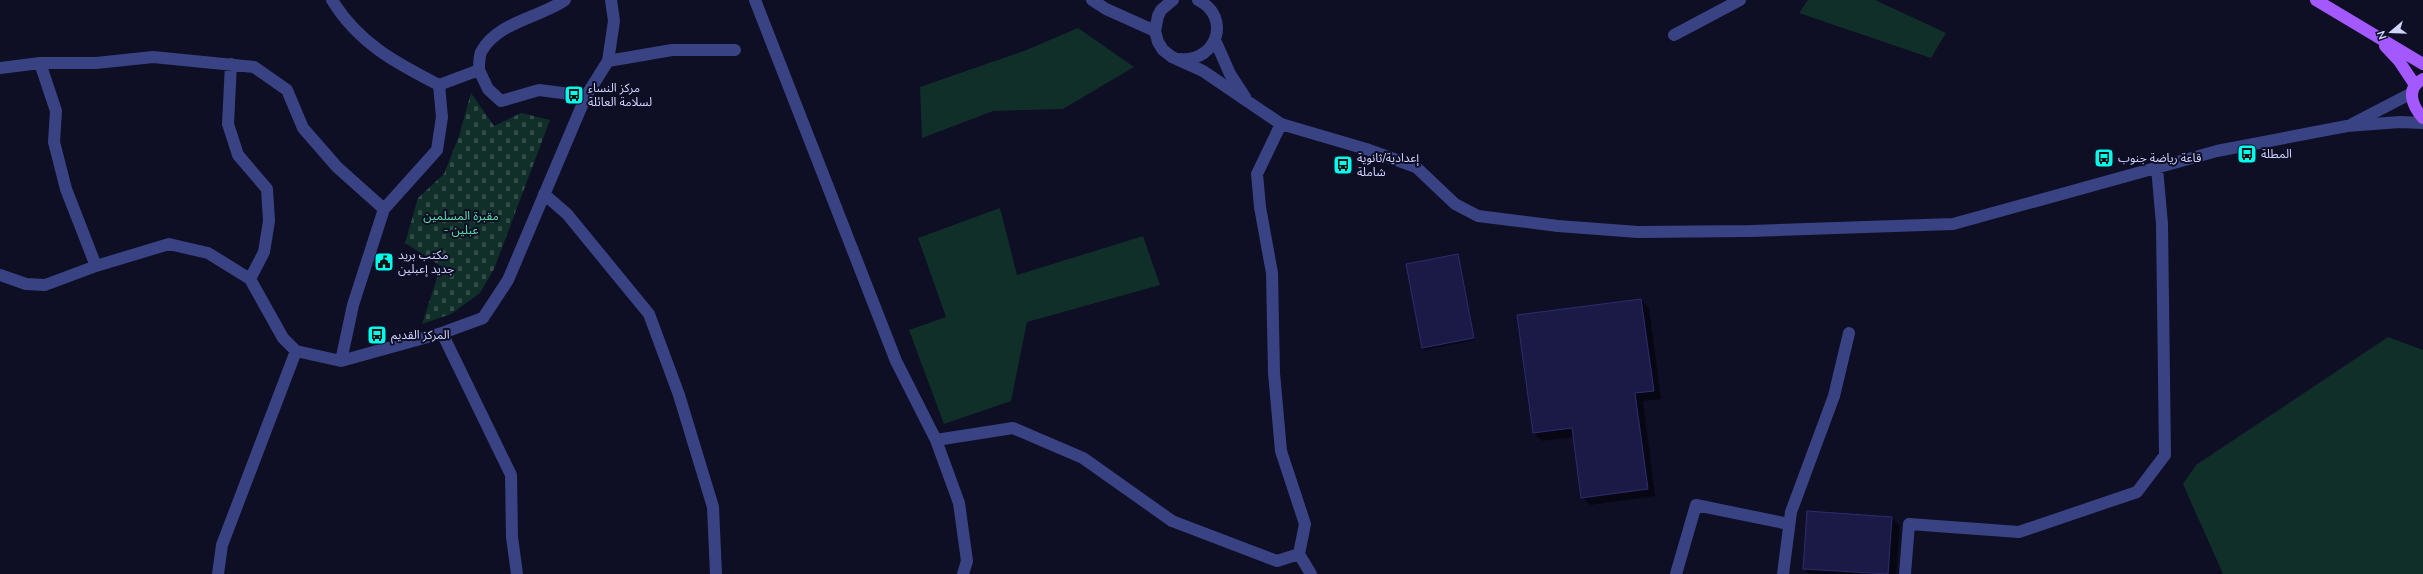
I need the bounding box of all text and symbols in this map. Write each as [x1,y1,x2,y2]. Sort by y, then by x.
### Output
north arrow [2371,12,2411,52]
text: N [2374,29,2390,41]
place label: مركز النساء لسلامة العائلة [588,80,652,110]
bus stop icon: مركز النساء لسلامة العائلة [563,84,585,106]
bus stop icon: المطلة [2236,143,2258,165]
place label: المطلة [2261,146,2292,162]
bus stop icon: قاعة رياضة جنوب [2093,147,2115,169]
place label: إعدادية/ثانوية شاملة [1357,150,1419,180]
place label: قاعة رياضة جنوب [2118,150,2201,166]
bus stop icon: إعدادية/ثانوية شاملة [1332,154,1354,176]
park label: مقبرة المسلمين - عبلين [423,208,499,238]
place label: مكتب بريد جديد إعبلين [398,247,454,277]
public building icon: مكتب بريد جديد إعبلين [373,251,395,273]
bus stop icon: المركز القديم [366,324,388,346]
place label: المركز القديم [391,327,450,344]

